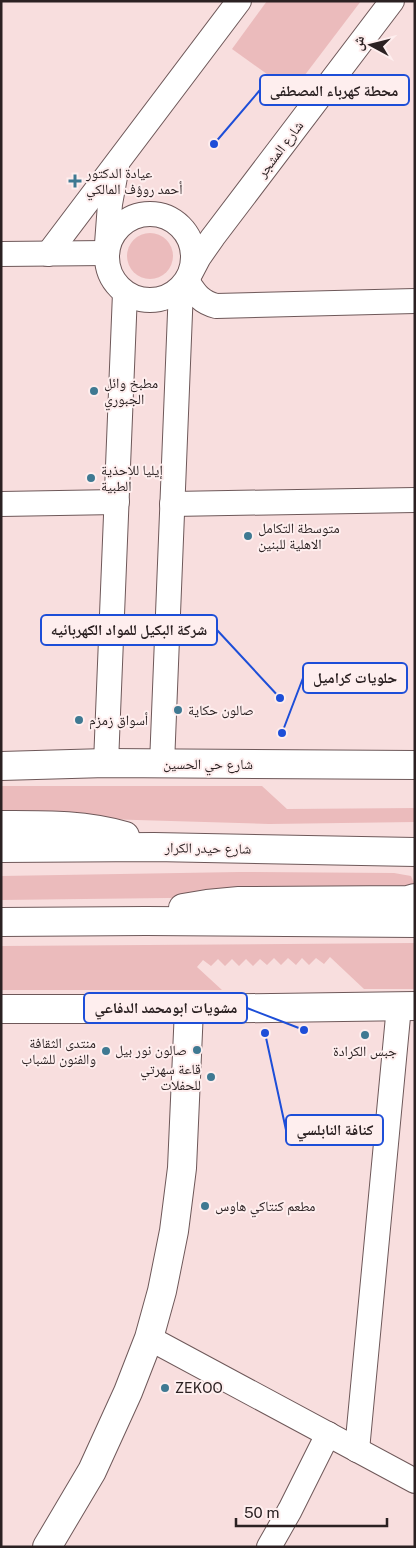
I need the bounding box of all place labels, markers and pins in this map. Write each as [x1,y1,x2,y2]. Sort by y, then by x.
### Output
callout: محطة كهرباء المصطفى [260,75,409,105]
place label: عيادة الدكتور أحمد روؤف المالكي [85,165,182,201]
marker: عيادة الدكتور أحمد روؤف المالكي [68,174,82,188]
place label: مطبخ وائل الجبوري [104,375,158,411]
marker: مطبخ وائل الجبوري [88,385,100,397]
place label: إيليا للاحذية الطبية [101,462,163,494]
marker: إيليا للاحذية الطبية [85,472,97,484]
place label: متوسطة التكامل الاهلية للبنين [258,520,340,553]
marker: متوسطة التكامل الاهلية للبنين [242,530,254,542]
callout: شركة البكيل للمواد الكهربائيه [41,615,217,645]
callout: حلويات كراميل [303,663,407,693]
place label: صالون حكاية [188,702,254,719]
marker: صالون حكاية [172,704,184,716]
place label: أسواق زمزم [89,712,148,730]
marker: أسواق زمزم [73,714,85,726]
callout: مشويات ابومحمد الدفاعي [84,993,247,1023]
marker: جبس الكرادة [359,1029,371,1041]
place label: منتدى الثقافة والفنون للشباب [21,1035,96,1068]
place label: صالون نور بيل [115,1042,187,1059]
place label: جبس الكرادة [333,1043,397,1060]
marker: صالون نور بيل [191,1044,203,1056]
marker: منتدى الثقافة والفنون للشباب [100,1045,112,1057]
place label: قاعة سهرتي للحفلات [140,1061,201,1093]
marker: قاعة سهرتي للحفلات [205,1071,217,1083]
callout: كنافة النابلسي [286,1115,383,1145]
place label: مطعم كنتاكي هاوس [215,1198,315,1218]
marker: مطعم كنتاكي هاوس [199,1200,211,1212]
place label: ZEKOO [175,1380,223,1396]
marker: ZEKOO [159,1382,171,1394]

